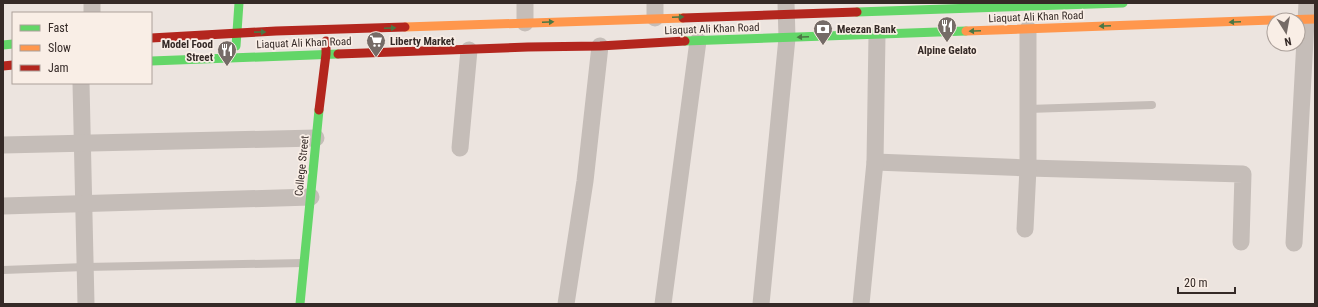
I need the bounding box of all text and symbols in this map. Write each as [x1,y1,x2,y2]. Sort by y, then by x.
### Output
street label: Liaquat Ali Khan Road [988,9,1084,25]
legend [12,12,152,84]
north arrow [1266,12,1306,52]
one-way arrow [672,14,685,20]
restaurant icon: Alpine Gelato [936,15,958,43]
bank icon: Meezan Bank [812,18,834,46]
one-way arrow [1229,18,1241,25]
one-way arrow [542,19,554,26]
text: Fast [48,21,69,35]
street label: Liaquat Ali Khan Road [664,21,760,37]
place label: Meezan Bank [837,23,897,36]
one-way arrow [1099,23,1111,30]
one-way arrow [384,25,397,31]
one-way arrow [254,28,266,35]
one-way arrow [968,28,981,34]
supermarket icon: Liberty Market [365,30,387,58]
one-way arrow [797,34,809,41]
text: N [1283,34,1292,48]
street label: Liaquat Ali Khan Road [256,35,352,51]
place label: Liberty Market [390,35,455,48]
place label: Model Food Street [162,38,214,64]
restaurant icon: Model Food Street [216,39,238,67]
text: Slow [48,41,71,55]
place label: Alpine Gelato [917,44,977,57]
text: Jam [48,61,69,75]
street label: College Street [292,135,312,197]
scale bar [1178,269,1235,295]
text: 20 m [1184,276,1208,290]

